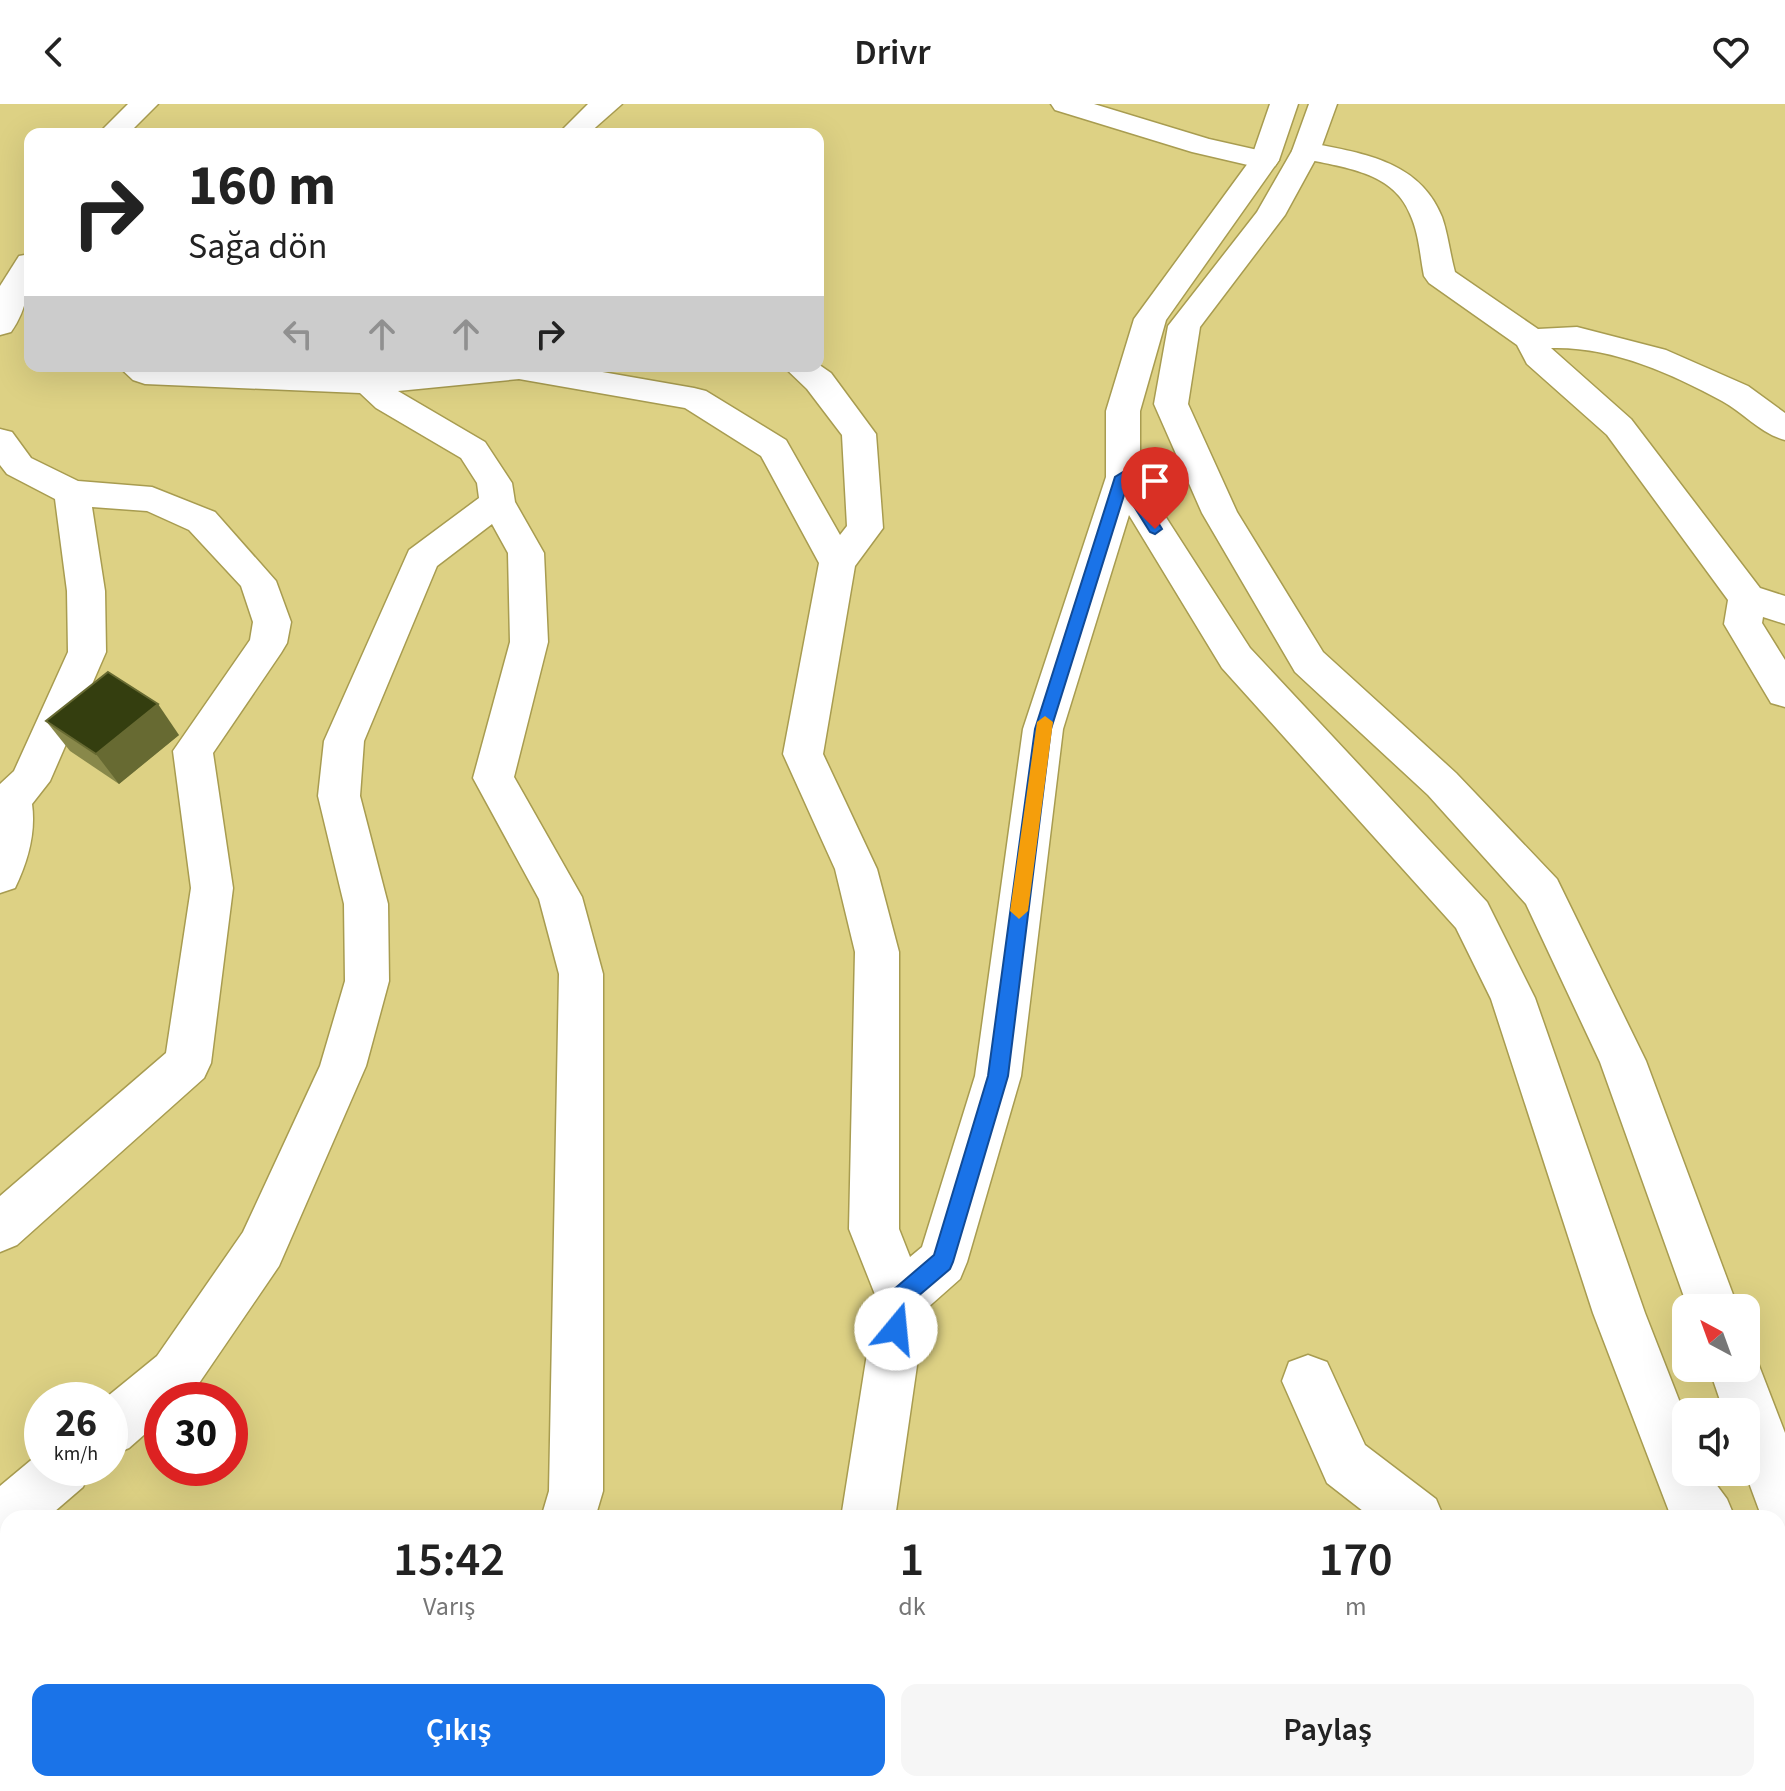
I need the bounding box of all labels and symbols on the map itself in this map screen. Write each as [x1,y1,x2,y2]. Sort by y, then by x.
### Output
pin [1121,447,1189,529]
position arrow [854,1287,938,1371]
north arrow [1672,1294,1760,1382]
speed limit sign: 30 [144,1382,248,1486]

